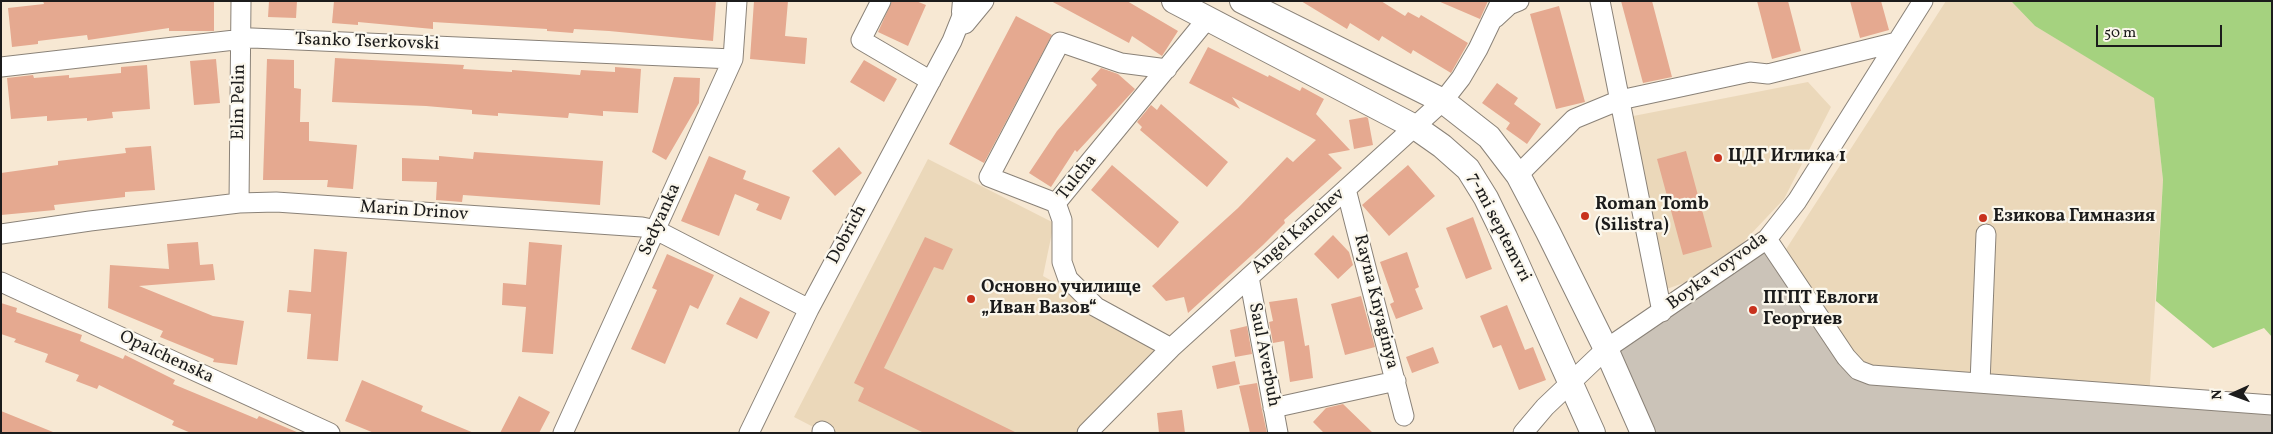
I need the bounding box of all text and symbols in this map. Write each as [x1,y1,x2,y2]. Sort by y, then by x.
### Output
scale bar [2098,15,2224,47]
text: 50 m [2104,23,2136,44]
street label: Tsanko Tserkovski [294,30,440,56]
street label: Elin Pelin [229,64,251,140]
place label: ЦДГ Иглика 1 [1728,147,1846,169]
street label: Tulcha [1053,151,1103,205]
marker: ЦДГ Иглика 1 [1712,152,1724,164]
street label: 7-mi septemvri [1461,170,1535,286]
street label: Sedyanka [636,181,686,259]
street label: Angel Kanchev [1248,184,1350,280]
place label: Roman Tomb (Silistra) [1595,195,1709,238]
street label: Marin Drinov [359,197,469,227]
street label: Dobrich [824,202,872,268]
place label: Езикова Гимназия [1993,207,2155,229]
marker: Roman Tomb (Silistra) [1579,210,1591,222]
marker: Езикова Гимназия [1977,212,1989,224]
street label: Boyka voyvoda [1663,228,1773,316]
street label: Rayna Knyaginya [1348,232,1402,372]
place label: Основно училище „Иван Вазов“ [981,278,1141,320]
place label: ПГПТ Евлоги Георгиев [1763,289,1878,332]
marker: Основно училище „Иван Вазов“ [965,293,977,305]
street label: Saul Averbuh [1242,301,1284,409]
marker: ПГПТ Евлоги Георгиев [1747,304,1759,316]
street label: Opalchenska [115,327,217,389]
north arrow [2208,369,2258,419]
text: N [2208,389,2227,400]

